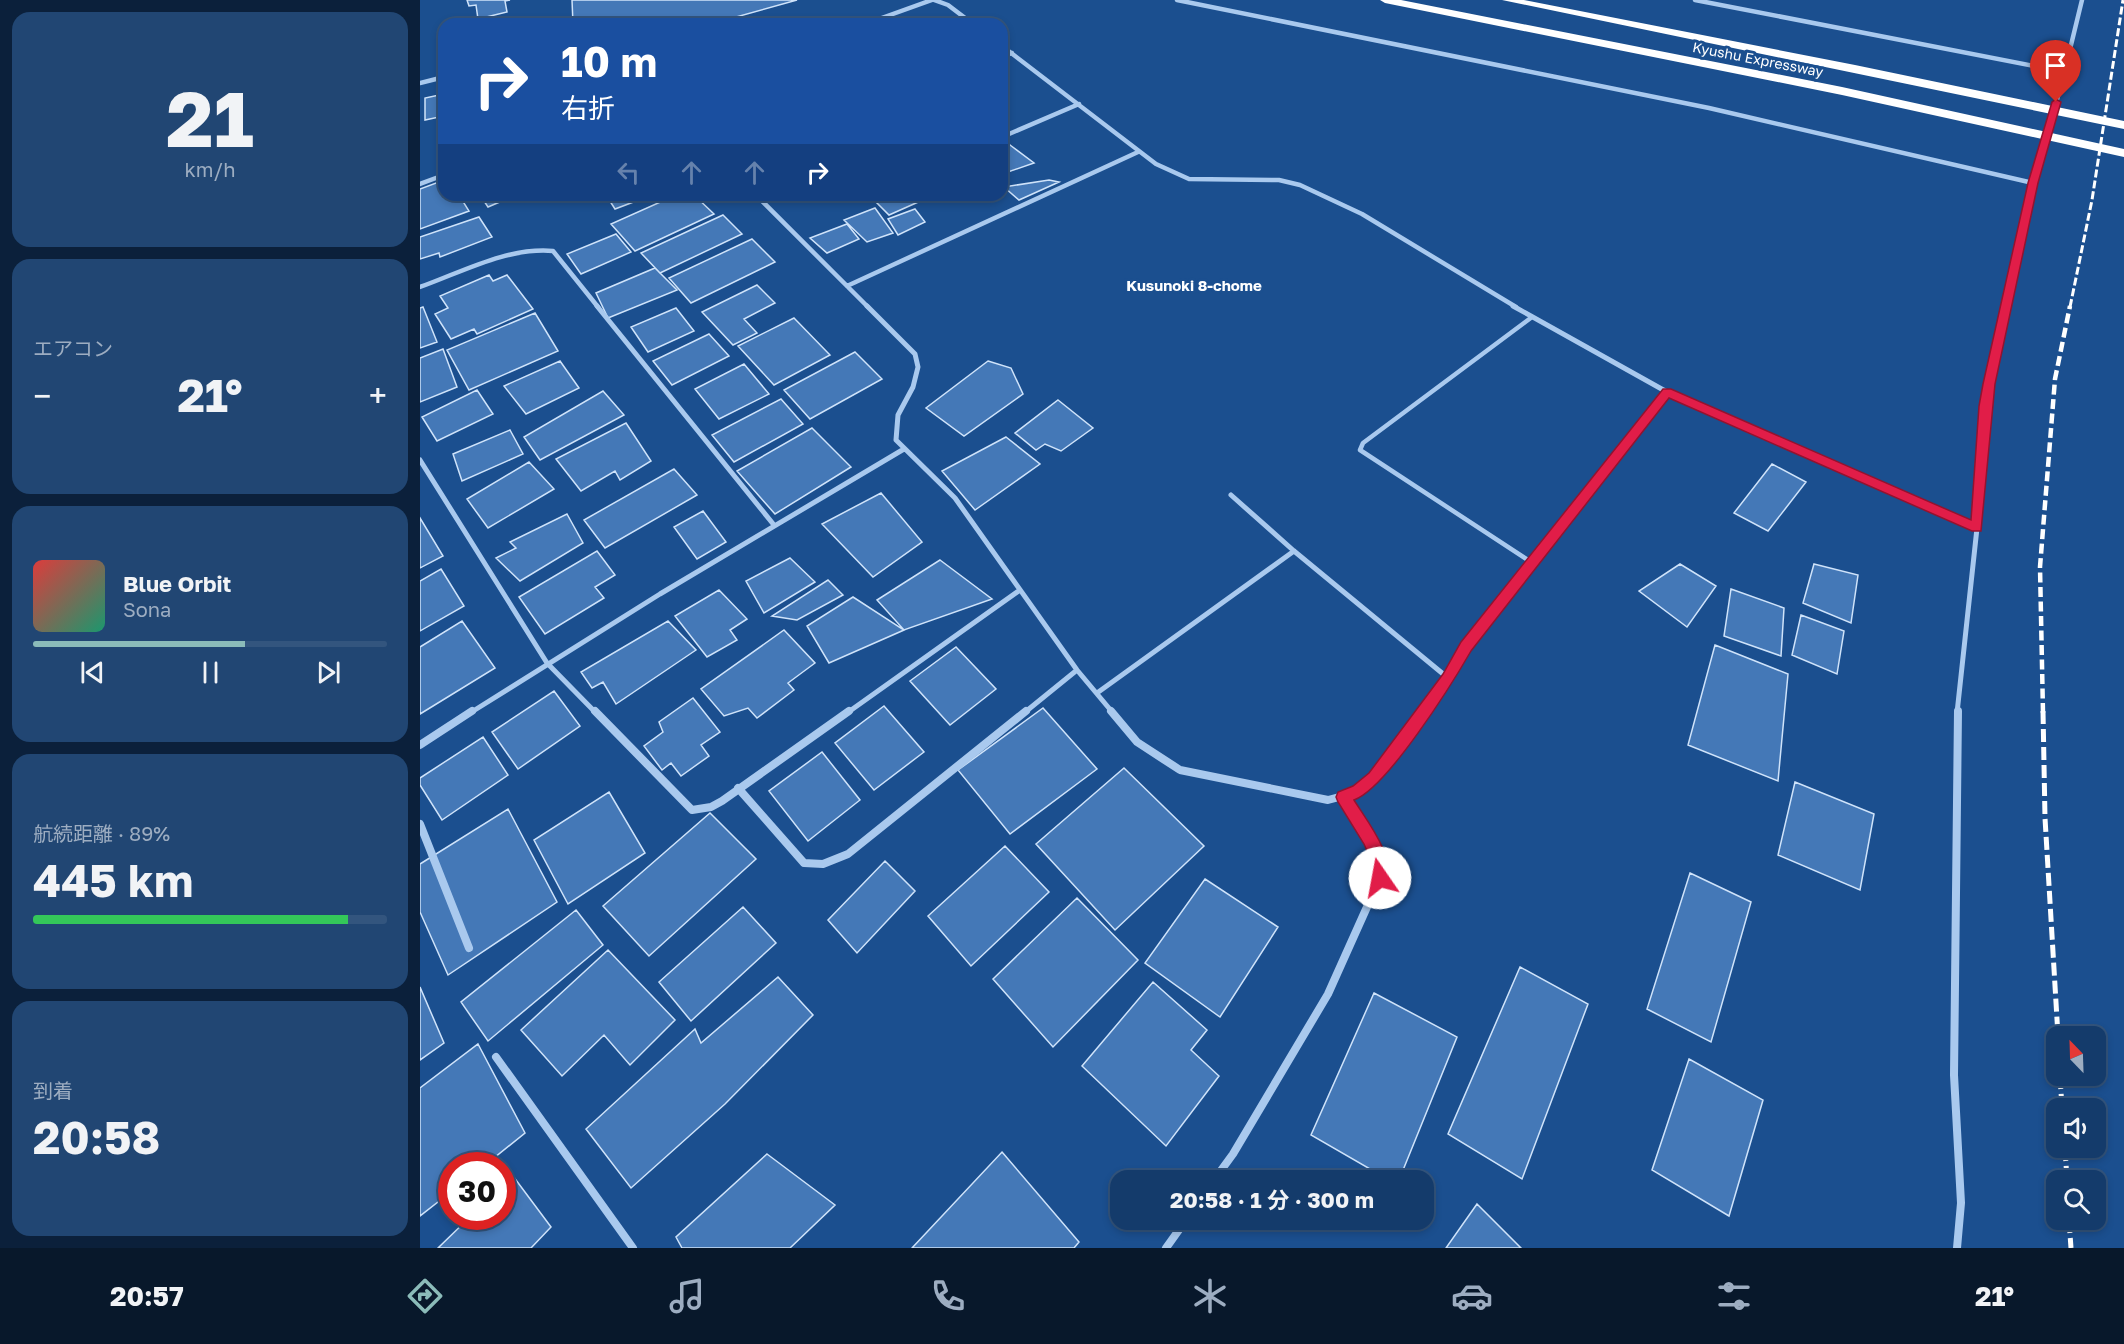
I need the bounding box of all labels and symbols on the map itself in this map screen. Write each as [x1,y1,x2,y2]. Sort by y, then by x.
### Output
street label: Kyushu Expressway [1691,38,1825,80]
pin [2030,40,2081,102]
district label: Kusunoki 8-chome [1126,276,1262,294]
position arrow [1348,846,1412,910]
north arrow [2046,1026,2106,1086]
speed limit sign: 30 [438,1152,516,1230]

